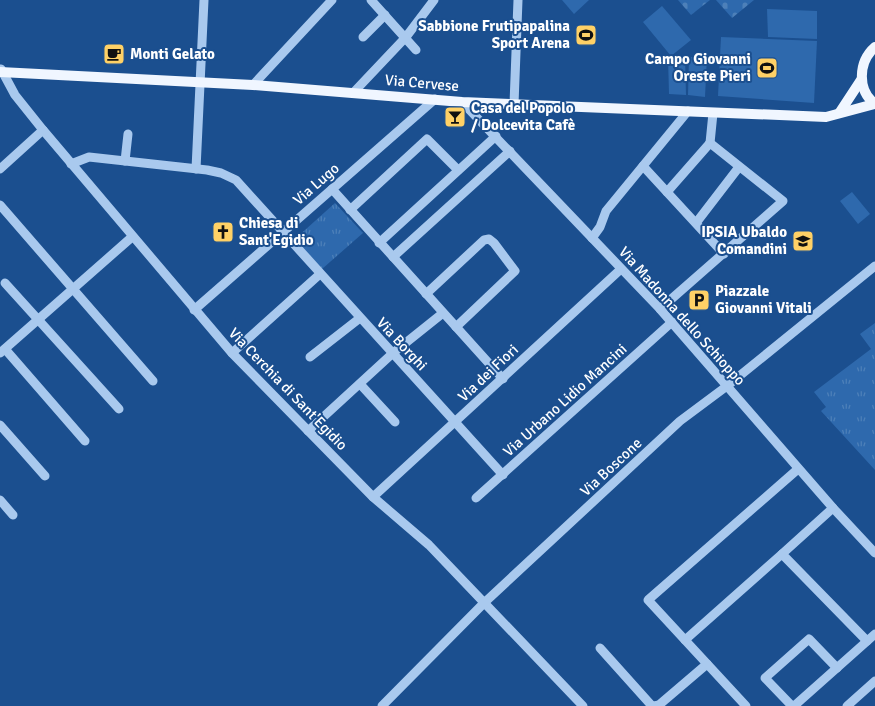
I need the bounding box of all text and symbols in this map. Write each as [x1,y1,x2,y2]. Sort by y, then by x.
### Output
place label: Sabbione Frutipapalina Sport Arena [418,17,570,52]
sports icon: Sabbione Frutipapalina Sport Arena [574,23,598,47]
cafe icon: Monti Gelato [102,42,126,66]
place label: Monti Gelato [130,45,215,63]
place label: Campo Giovanni Oreste Pieri [645,50,751,85]
sports icon: Campo Giovanni Oreste Pieri [755,56,779,80]
street label: Via Cervese [384,71,460,95]
place label: Casa del Popolo / Dolcevita Cafè [471,99,575,134]
bar icon: Casa del Popolo / Dolcevita Cafè [443,105,467,129]
street label: Via Lugo [289,159,343,209]
place label: Chiesa di Sant'Egidio [239,214,314,249]
church icon: Chiesa di Sant'Egidio [211,220,235,244]
place label: IPSIA Ubaldo Comandini [701,223,787,258]
school or university icon: IPSIA Ubaldo Comandini [791,229,815,253]
street label: Via Madonna dello Schioppo [615,243,749,389]
place label: Piazzale Giovanni Vitali [715,282,812,317]
parking icon: Piazzale Giovanni Vitali [687,288,711,312]
street label: Via Borghi [373,314,431,374]
street label: Via Cerchia di Sant'Egidio [225,324,351,454]
street label: Via Urbano Lidio Mancini [500,340,630,460]
street label: Via dei Fiori [454,341,522,405]
street label: Via Boscone [577,434,645,500]

